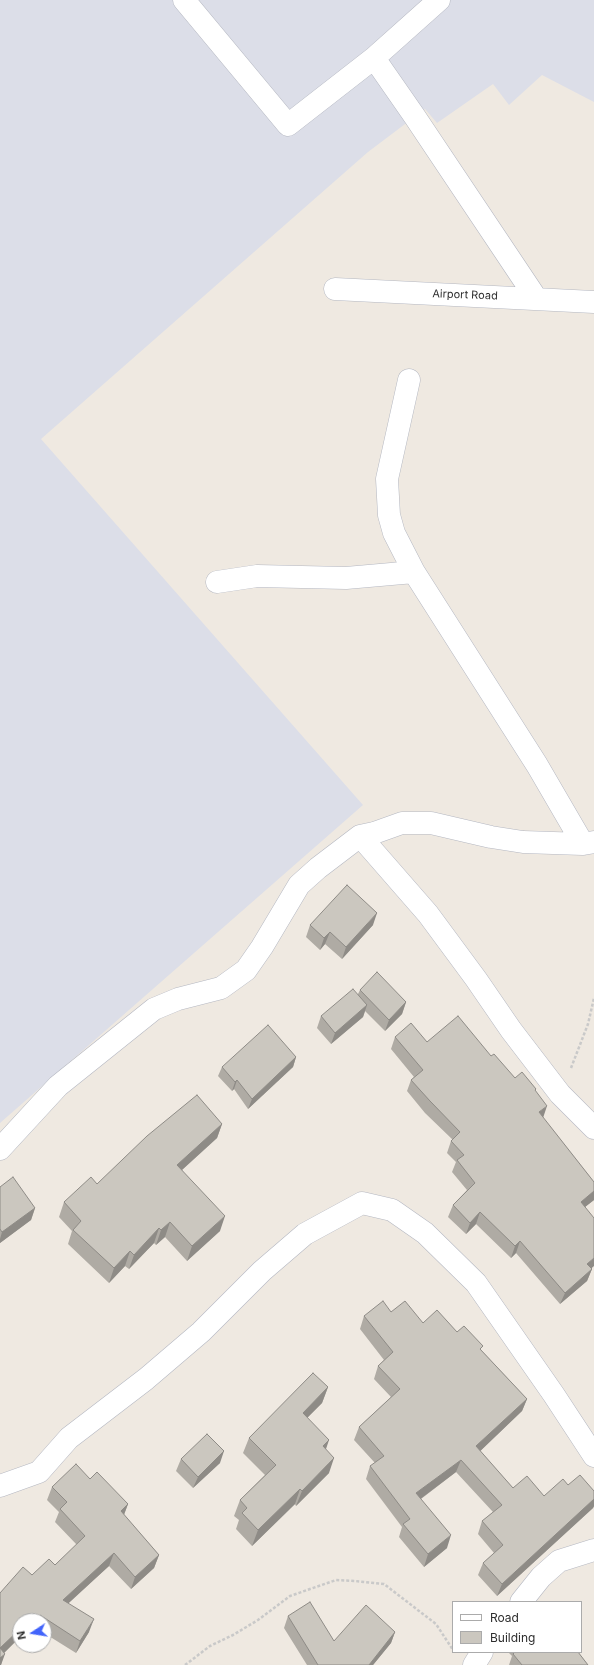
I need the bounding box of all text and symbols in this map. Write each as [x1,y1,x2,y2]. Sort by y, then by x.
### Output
street label: Airport Road [432,287,498,303]
legend [452,1601,582,1653]
text: Road [490,1610,519,1625]
north arrow [12,1613,52,1653]
text: N [14,1630,29,1641]
text: Building [490,1630,535,1645]

